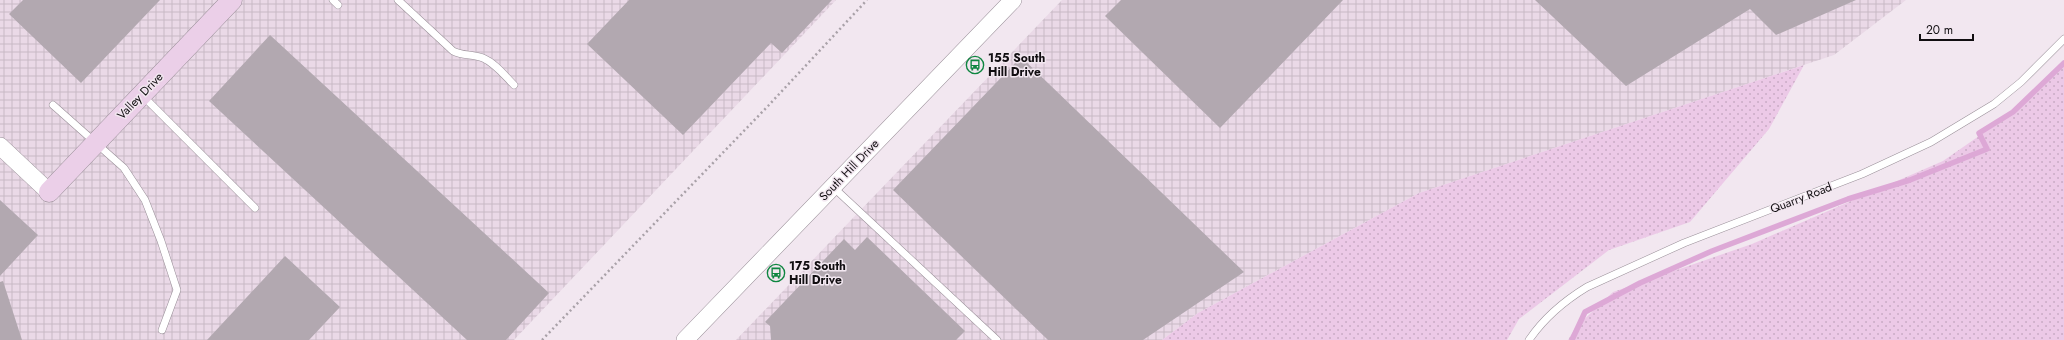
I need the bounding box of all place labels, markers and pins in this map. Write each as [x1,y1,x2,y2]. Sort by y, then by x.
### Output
place label: 155 South Hill Drive [988,49,1045,81]
bus stop icon: 155 South Hill Drive [965,55,985,75]
place label: 175 South Hill Drive [789,257,846,289]
bus stop icon: 175 South Hill Drive [766,263,786,283]

